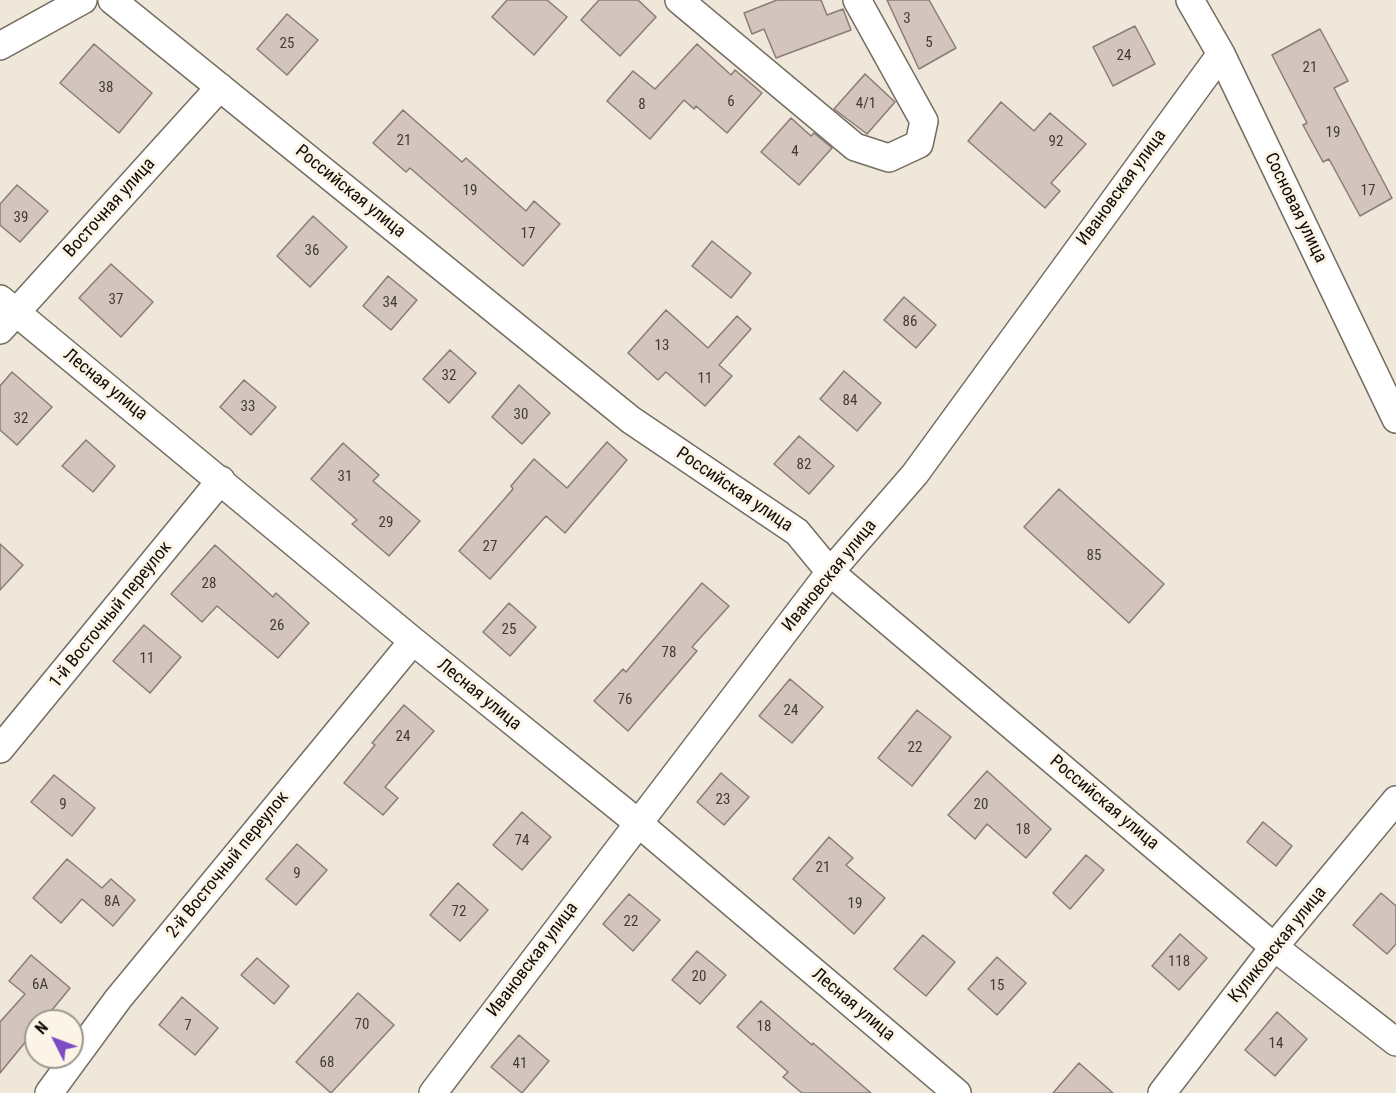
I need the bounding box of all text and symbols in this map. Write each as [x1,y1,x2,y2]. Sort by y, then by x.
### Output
house number: 3 [903,10,911,28]
house number: 5 [925,34,933,52]
house number: 25 [280,35,294,53]
house number: 24 [1117,47,1131,65]
house number: 21 [1303,59,1317,77]
house number: 38 [99,79,113,97]
house number: 6 [727,93,735,111]
house number: 4/1 [856,95,876,113]
house number: 8 [638,96,646,114]
house number: 19 [1326,124,1340,142]
street label: Ивановская улица [1073,126,1171,250]
house number: 21 [397,132,411,150]
house number: 92 [1049,133,1063,151]
street label: Российская улица [290,141,410,243]
house number: 4 [791,143,799,161]
street label: Сосновая улица [1259,149,1331,267]
street label: Восточная улица [60,154,160,262]
house number: 19 [463,182,477,200]
house number: 17 [1361,182,1375,200]
house number: 39 [14,209,28,227]
house number: 17 [521,225,535,243]
house number: 36 [305,242,319,260]
house number: 37 [109,291,123,309]
house number: 34 [383,294,397,312]
house number: 86 [903,313,917,331]
house number: 13 [655,337,669,355]
street label: Лесная улица [59,345,151,425]
house number: 32 [442,367,456,385]
house number: 11 [698,370,712,388]
house number: 84 [843,392,857,410]
house number: 33 [241,398,255,416]
house number: 30 [514,406,528,424]
house number: 32 [14,410,28,428]
street label: Российская улица [672,443,796,537]
house number: 82 [797,456,811,474]
house number: 31 [338,468,352,486]
house number: 29 [379,514,393,532]
street label: Ивановская улица [778,516,882,636]
street label: 1-й Восточный переулок [45,537,177,693]
house number: 27 [483,538,497,556]
house number: 85 [1087,547,1101,565]
house number: 28 [202,575,216,593]
house number: 26 [270,617,284,635]
house number: 25 [502,621,516,639]
house number: 78 [662,644,676,662]
house number: 11 [140,650,154,668]
street label: Лесная улица [433,655,525,735]
house number: 76 [618,691,632,709]
house number: 24 [784,702,798,720]
house number: 24 [396,728,410,746]
house number: 22 [908,739,922,757]
street label: Российская улица [1045,751,1163,855]
street label: 2-й Восточный переулок [162,787,294,943]
house number: 23 [716,791,730,809]
house number: 9 [59,796,67,814]
house number: 20 [974,796,988,814]
house number: 18 [1016,821,1030,839]
house number: 74 [515,832,529,850]
house number: 21 [816,859,830,877]
house number: 9 [293,865,301,883]
street label: Куликовская улица [1224,882,1332,1008]
house number: 8А [104,893,120,911]
house number: 19 [848,895,862,913]
street label: Ивановская улица [483,898,583,1022]
house number: 72 [452,903,466,921]
house number: 22 [624,913,638,931]
house number: 118 [1168,953,1190,971]
street label: Лесная улица [807,964,899,1046]
house number: 20 [692,968,706,986]
house number: 6А [32,976,48,994]
house number: 15 [990,977,1004,995]
north arrow [24,1009,84,1069]
house number: 70 [355,1016,369,1034]
house number: 7 [184,1017,192,1035]
text: N [31,1018,52,1038]
house number: 18 [757,1018,771,1036]
house number: 14 [1269,1035,1283,1053]
house number: 68 [320,1054,334,1072]
house number: 41 [513,1055,527,1073]

